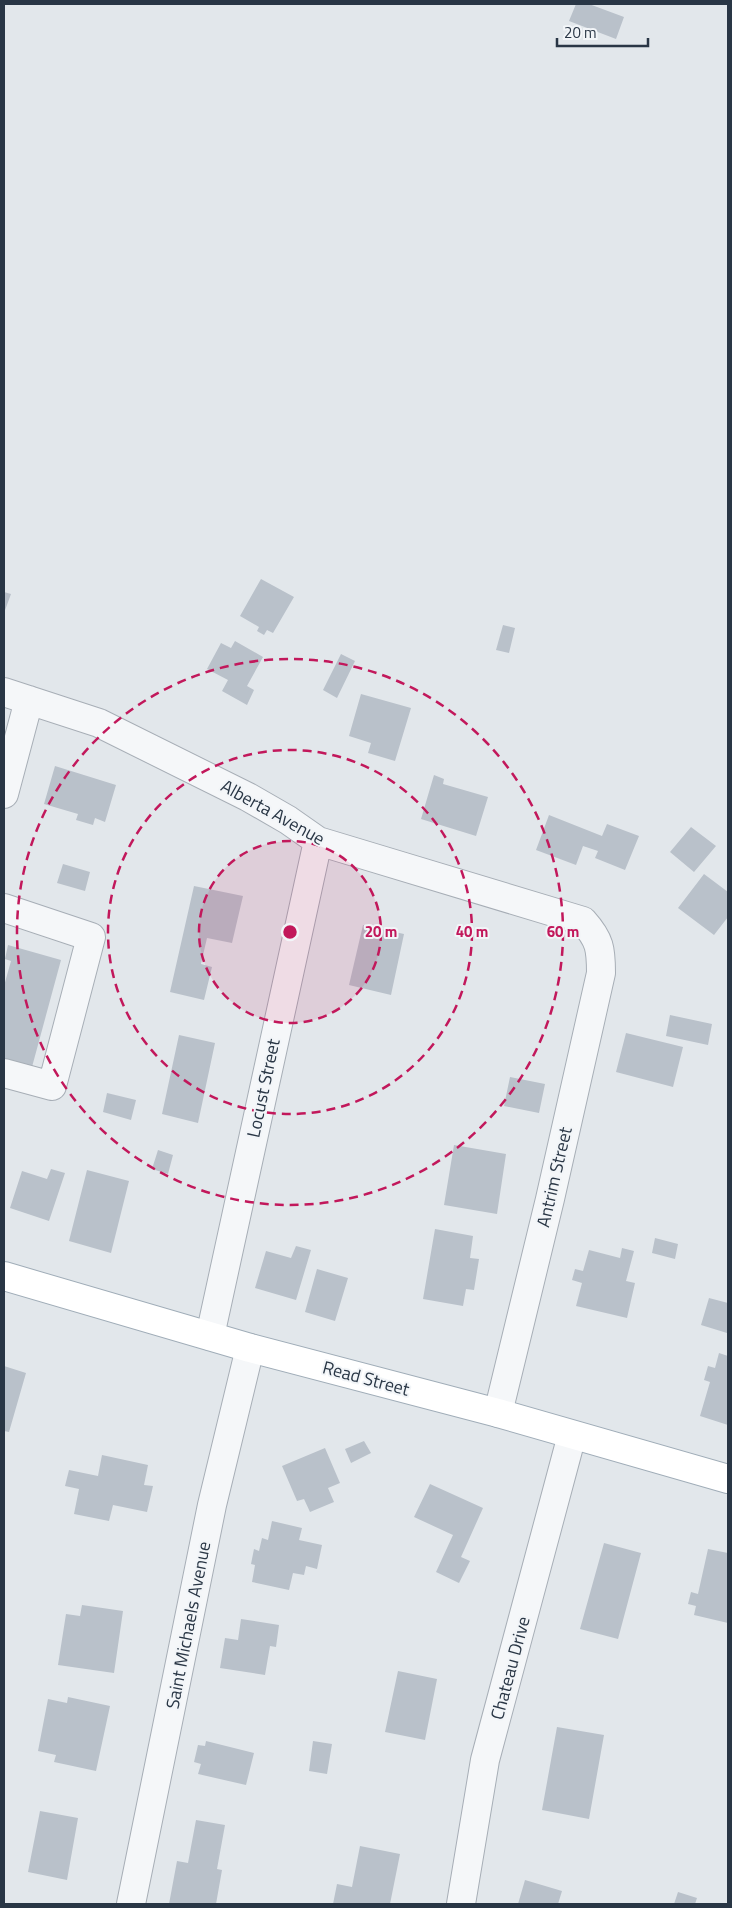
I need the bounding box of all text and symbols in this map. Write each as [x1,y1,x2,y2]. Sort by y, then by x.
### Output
scale bar [557,15,648,47]
text: 20 m [564,21,597,44]
street label: Alberta Avenue [216,772,330,852]
text: 20 m [365,920,397,943]
text: 40 m [456,920,488,943]
text: 60 m [547,920,579,943]
centre of rings [281,923,299,941]
street label: Locust Street [239,1035,287,1140]
street label: Antrim Street [529,1123,579,1230]
street label: Read Street [320,1353,413,1403]
street label: Saint Michaels Avenue [159,1539,217,1711]
street label: Chateau Drive [483,1613,537,1723]

